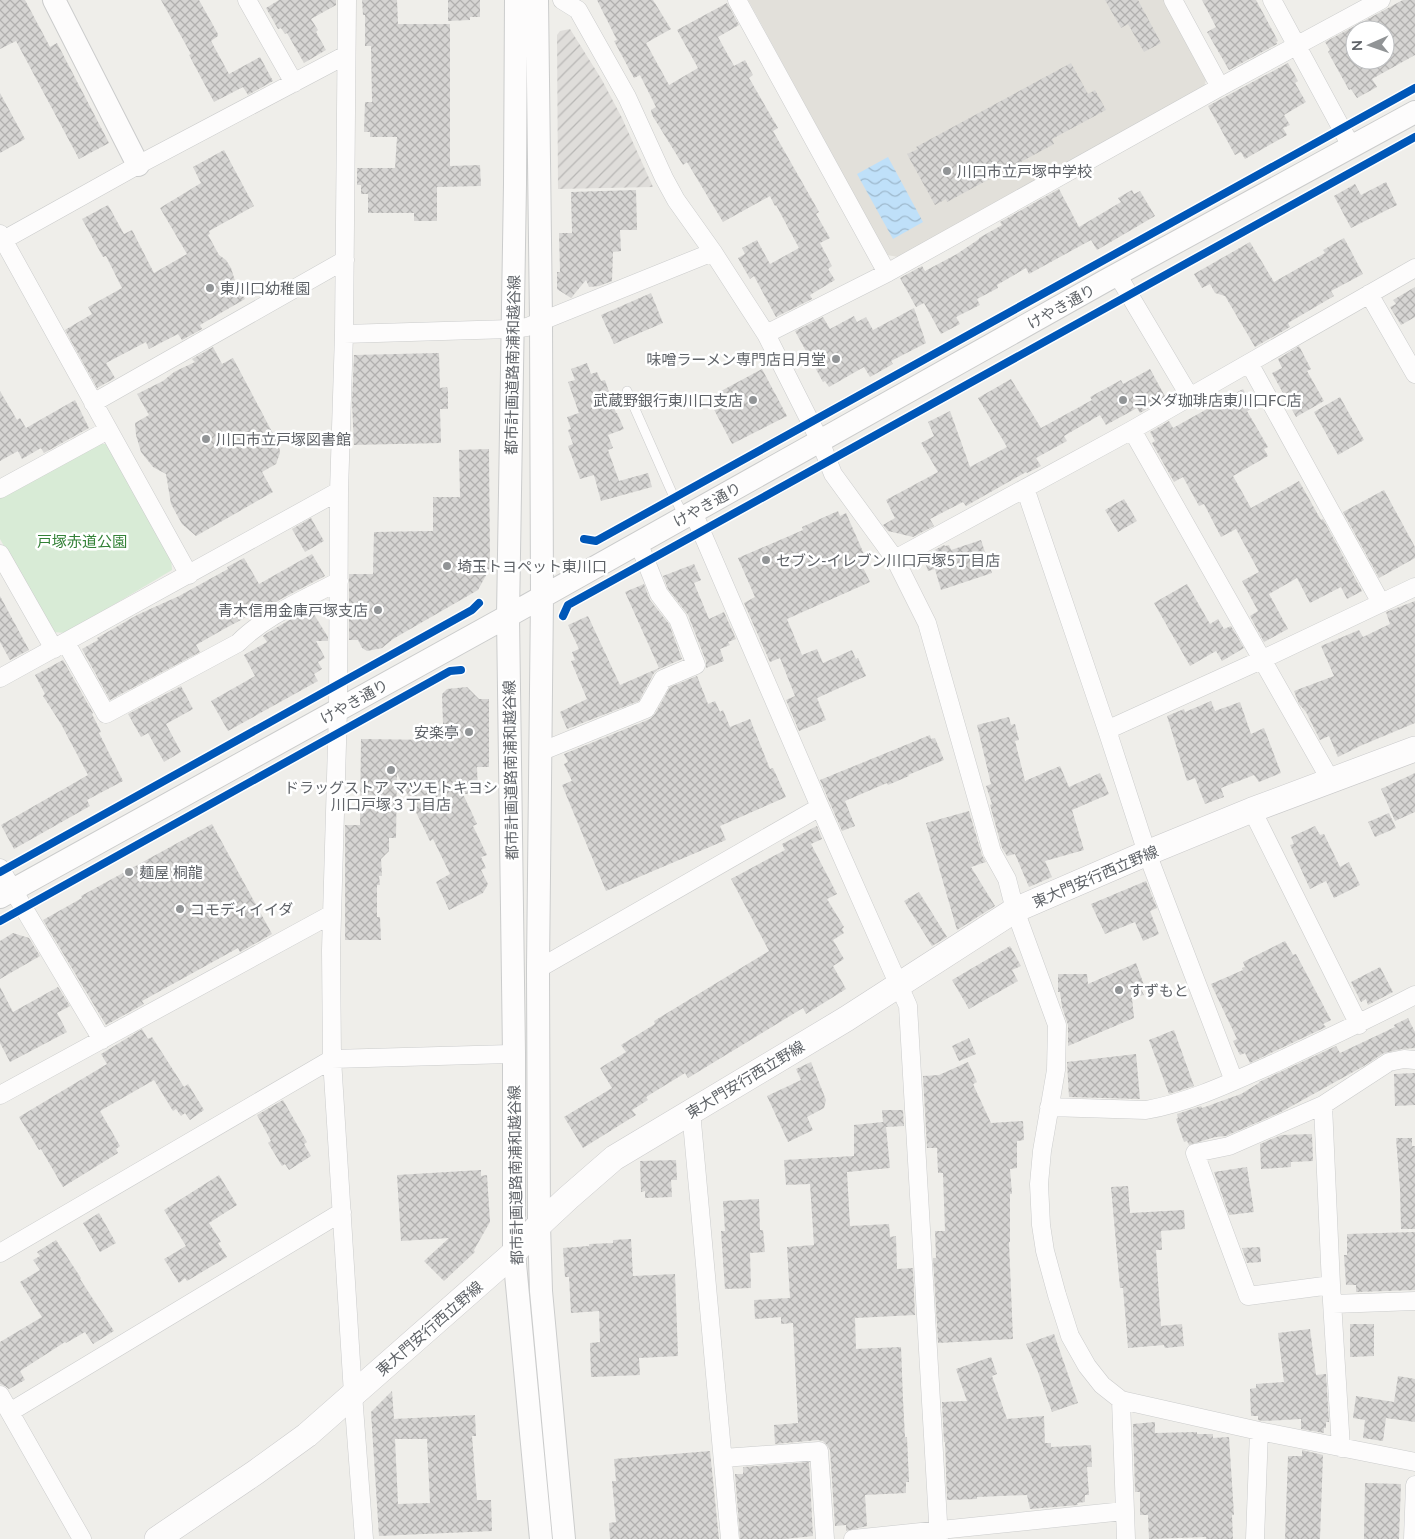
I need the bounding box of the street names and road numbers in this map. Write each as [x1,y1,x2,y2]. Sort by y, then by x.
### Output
street label: 都市計画道路南浦和越谷線 [501,275,523,455]
street label: けやき通り [1024,280,1098,332]
street label: けやき通り [670,478,744,530]
street label: けやき通り [317,675,391,727]
street label: 都市計画道路南浦和越谷線 [499,680,521,860]
street label: 東大門安行西立野線 [1029,841,1161,911]
street label: 東大門安行西立野線 [682,1037,808,1121]
street label: 都市計画道路南浦和越谷線 [504,1085,526,1265]
street label: 東大門安行西立野線 [372,1277,486,1379]

